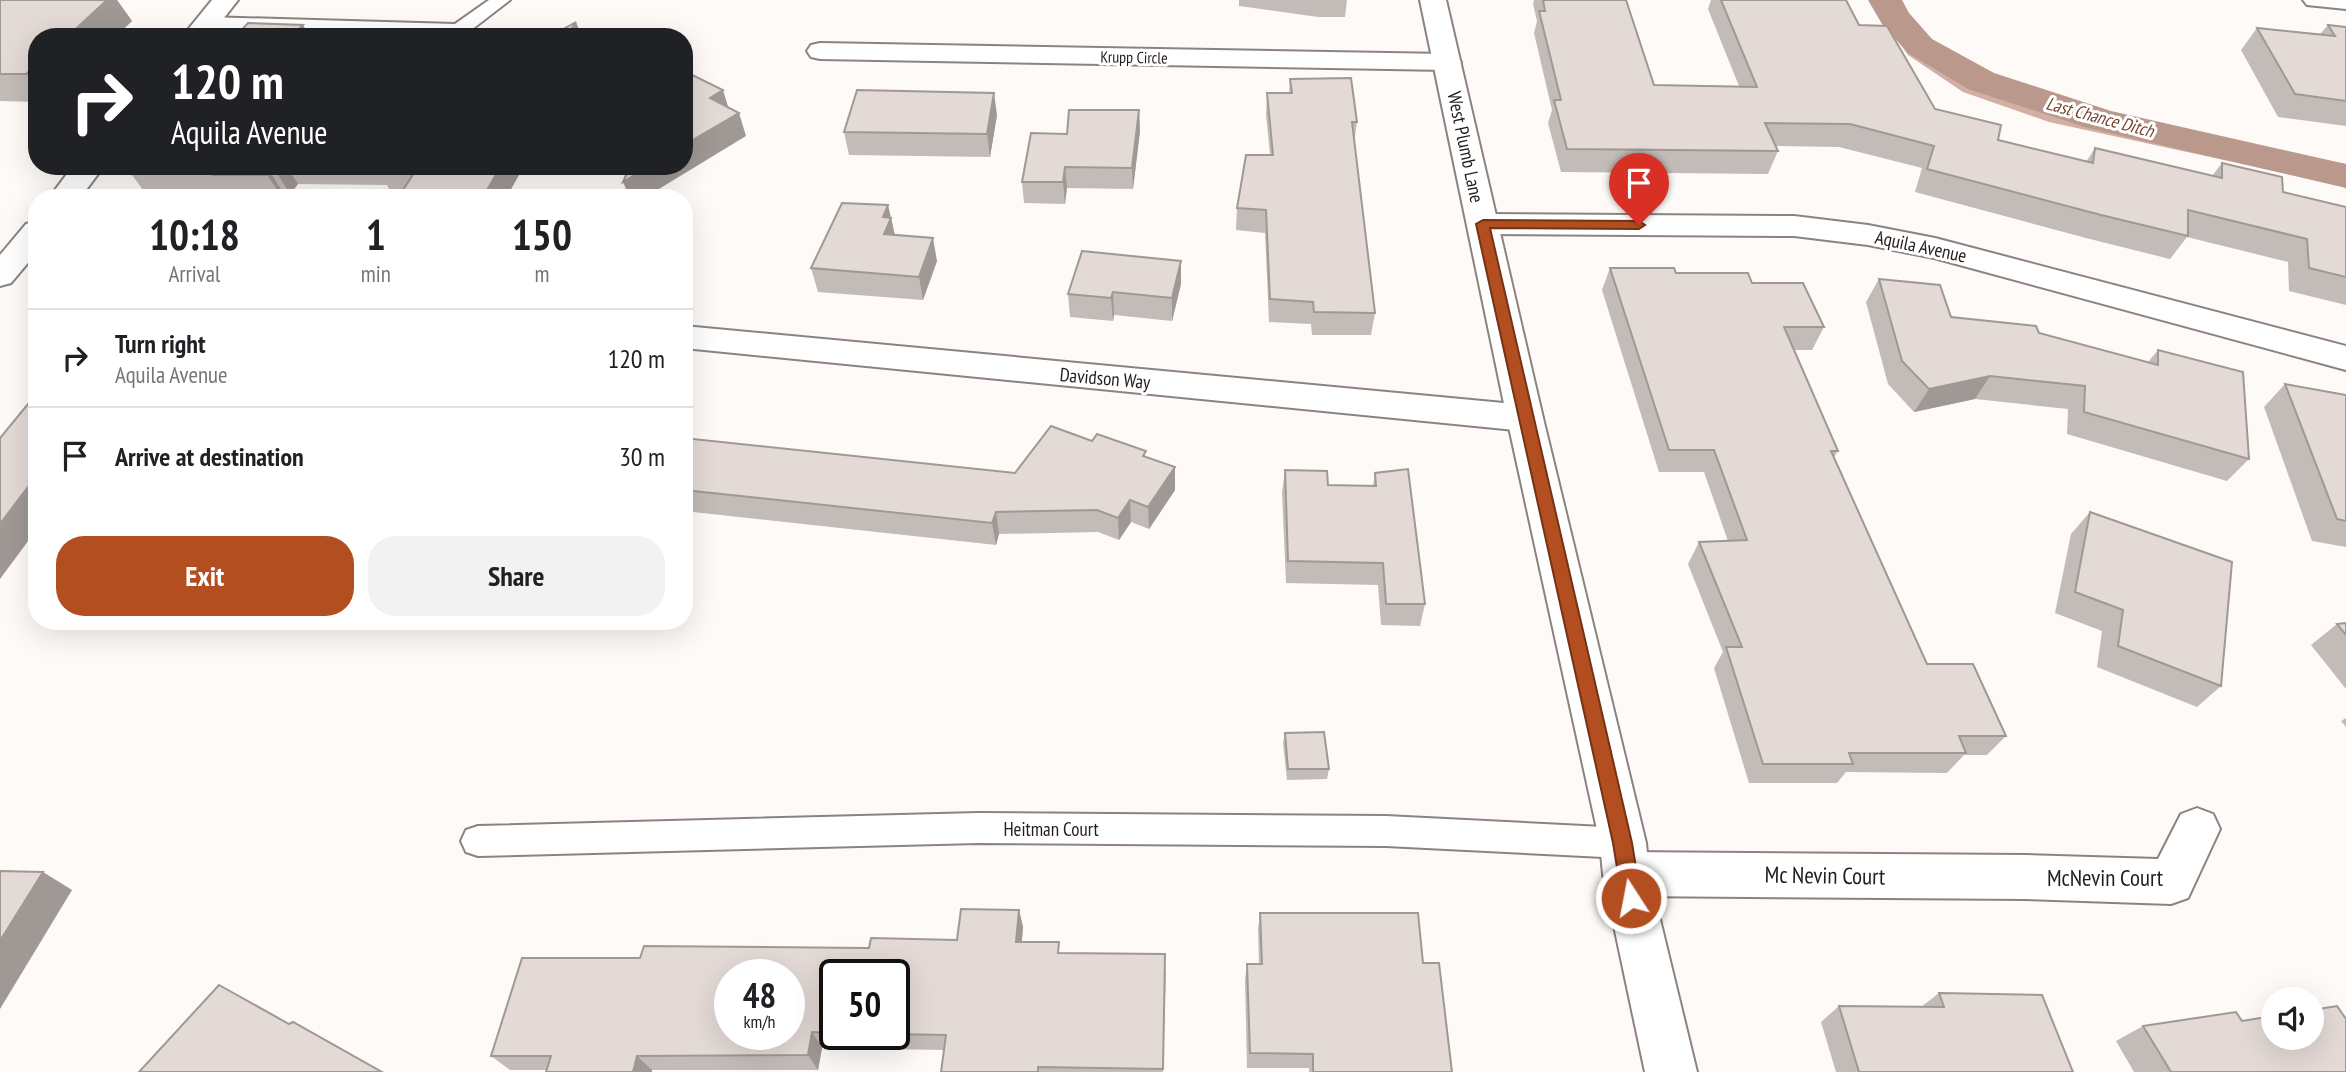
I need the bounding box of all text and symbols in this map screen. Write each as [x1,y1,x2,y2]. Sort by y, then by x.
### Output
street label: Krupp Circle [1100,46,1168,68]
text: 120 m [171,49,284,113]
icon: right [56,56,147,147]
street label: West Plumb Lane [1443,89,1490,205]
water label: Last Chance Ditch [2044,92,2157,143]
text: Aquila Avenue [171,111,328,153]
pin [1609,153,1669,225]
icon: arrive [1620,164,1658,202]
text: 10:18 [149,207,240,262]
text: 1 [366,207,386,262]
text: 150 [512,207,572,262]
street label: Aquila Avenue [1873,225,1969,267]
text: Arrival [168,259,220,288]
text: min [361,259,391,288]
text: m [534,259,549,288]
text: Turn right [115,327,206,360]
icon: right [56,339,94,377]
text: 120 m [607,342,665,375]
text: Aquila Avenue [115,360,228,389]
street label: Davidson Way [1059,362,1152,394]
icon: arrive [56,437,94,475]
text: Arrive at destination [115,440,304,473]
text: 30 m [619,440,665,473]
button: Exit [56,536,354,616]
button: Share [368,536,665,616]
street label: Heitman Court [1003,817,1099,841]
street label: Mc Nevin Court [1764,859,1886,891]
position arrow [1594,861,1668,935]
street label: McNevin Court [2047,863,2164,892]
speed limit sign: 50 [819,959,910,1050]
text: 48 [743,972,776,1018]
map controls [2261,987,2324,1050]
button: sound [2261,987,2324,1050]
text: km/h [744,1010,775,1033]

